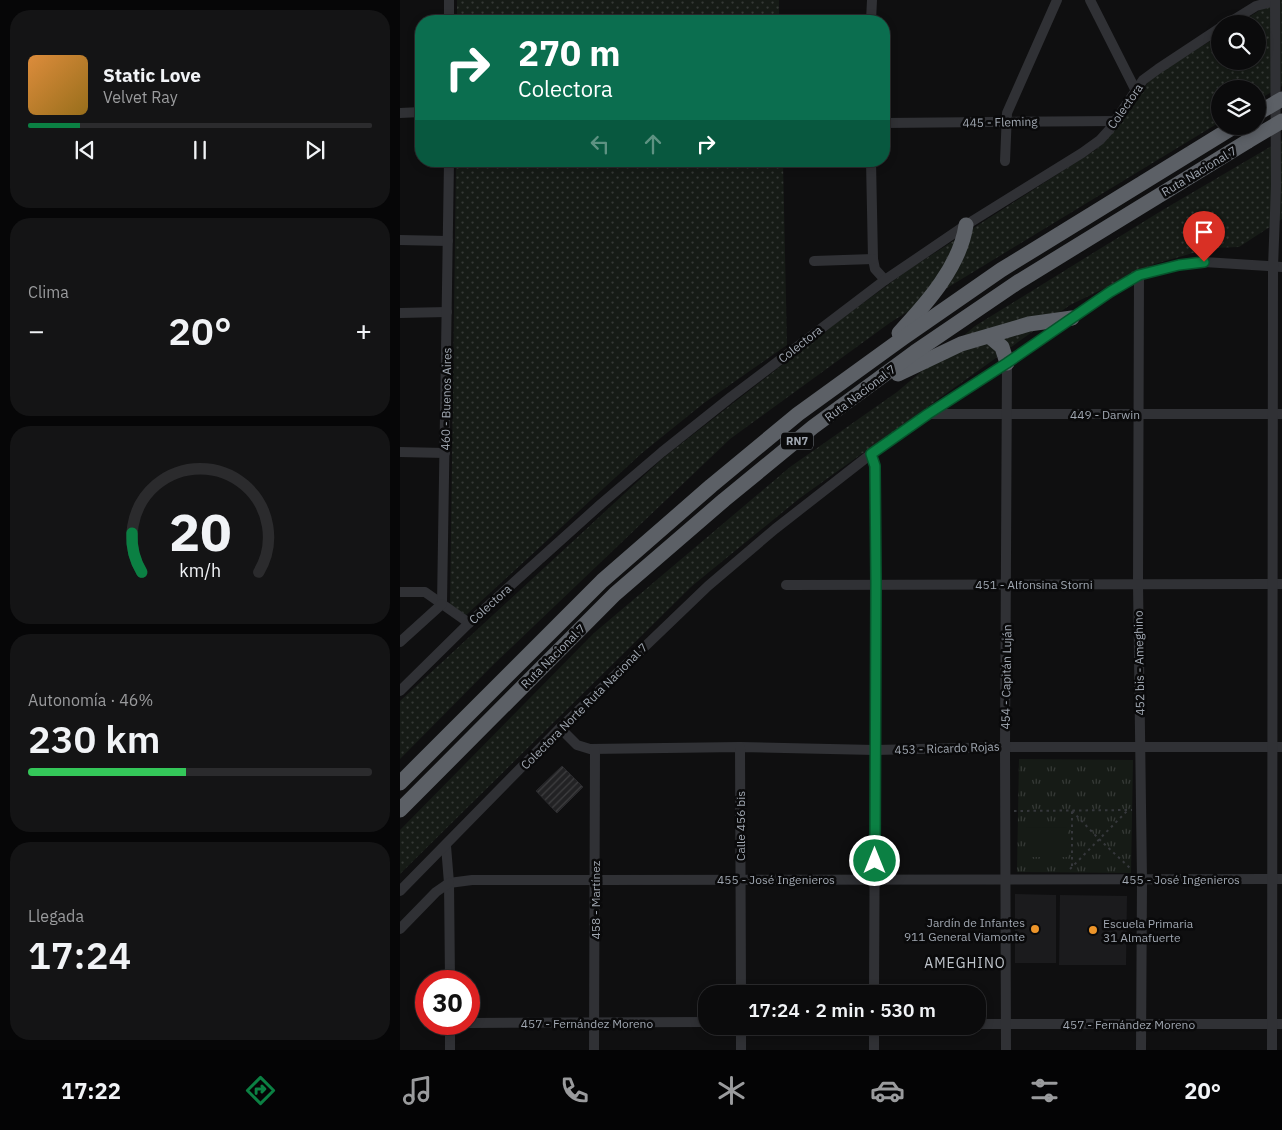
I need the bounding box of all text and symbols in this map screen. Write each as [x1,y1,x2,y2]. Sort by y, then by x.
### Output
map controls [1211,15,1266,135]
button: search [1211,15,1266,70]
text: 270 m [518,30,621,76]
icon: right [435,35,500,100]
text: Static Love [103,63,201,87]
text: Colectora [518,74,613,103]
street label: Colectora [1104,80,1146,131]
button: layers [1211,80,1266,135]
text: Velvet Ray [103,87,178,107]
street label: 445 - Fleming [962,114,1038,130]
icon: left [586,130,614,158]
icon: ahead [639,130,667,158]
icon: right [692,130,720,158]
icon: previous [71,136,99,164]
icon: pause [186,136,214,164]
icon: next [301,136,329,164]
street label: Ruta Nacional 7 [1159,143,1239,199]
pin [1183,211,1225,262]
icon: arrive [1190,218,1218,246]
text: Clima [28,282,69,302]
text: 20° [168,306,232,355]
text: − [28,312,45,349]
text: + [355,312,372,349]
street label: Colectora [775,322,825,366]
street label: 460 - Buenos Aires [438,347,454,451]
street label: Ruta Nacional 7 [821,361,899,425]
street label: 449 - Darwin [1070,407,1140,422]
road number: RN7 [781,432,813,450]
text: 20 [169,498,231,565]
text: km/h [179,559,221,582]
street label: 451 - Alfonsina Storni [975,577,1093,592]
street label: Colectora [466,581,515,627]
street label: 452 bis - Ameghino [1131,610,1147,716]
street label: Ruta Nacional 7 [518,621,588,691]
street label: 454 - Capitán Luján [998,624,1014,730]
street label: Colectora Norte Ruta Nacional 7 [518,640,650,772]
text: Autonomía · 46% [28,690,153,710]
text: 230 km [28,714,160,763]
street label: 453 - Ricardo Rojas [894,739,1000,757]
street label: Calle 456 bis [733,791,748,861]
position arrow [848,834,900,886]
street label: 458 - Martínez [588,860,603,939]
street label: 455 - José Ingenieros [717,872,835,887]
street label: 455 - José Ingenieros [1122,872,1240,887]
text: Llegada [28,906,84,926]
place label: Jardín de Infantes 911 General Viamonte [904,915,1025,944]
place label: Escuela Primaria 31 Almafuerte [1103,916,1194,945]
marker: Jardín de Infantes 911 General Viamonte [1029,923,1041,935]
marker: Escuela Primaria 31 Almafuerte [1087,924,1099,936]
text: 17:24 [28,930,131,979]
district label: AMEGHINO [924,954,1006,972]
speed limit sign: 30 [415,970,480,1035]
text: 17:24 · 2 min · 530 m [748,998,936,1022]
street label: 457 - Fernández Moreno [521,1016,653,1031]
street label: 457 - Fernández Moreno [1063,1017,1195,1032]
icon: directions [243,1073,278,1108]
icon: music [400,1073,435,1108]
icon: phone [557,1073,592,1108]
icon: climate [714,1073,749,1108]
icon: car [870,1073,905,1108]
icon: filters [1027,1073,1062,1108]
text: 17:22 [61,1076,121,1105]
text: 20° [1184,1076,1221,1105]

